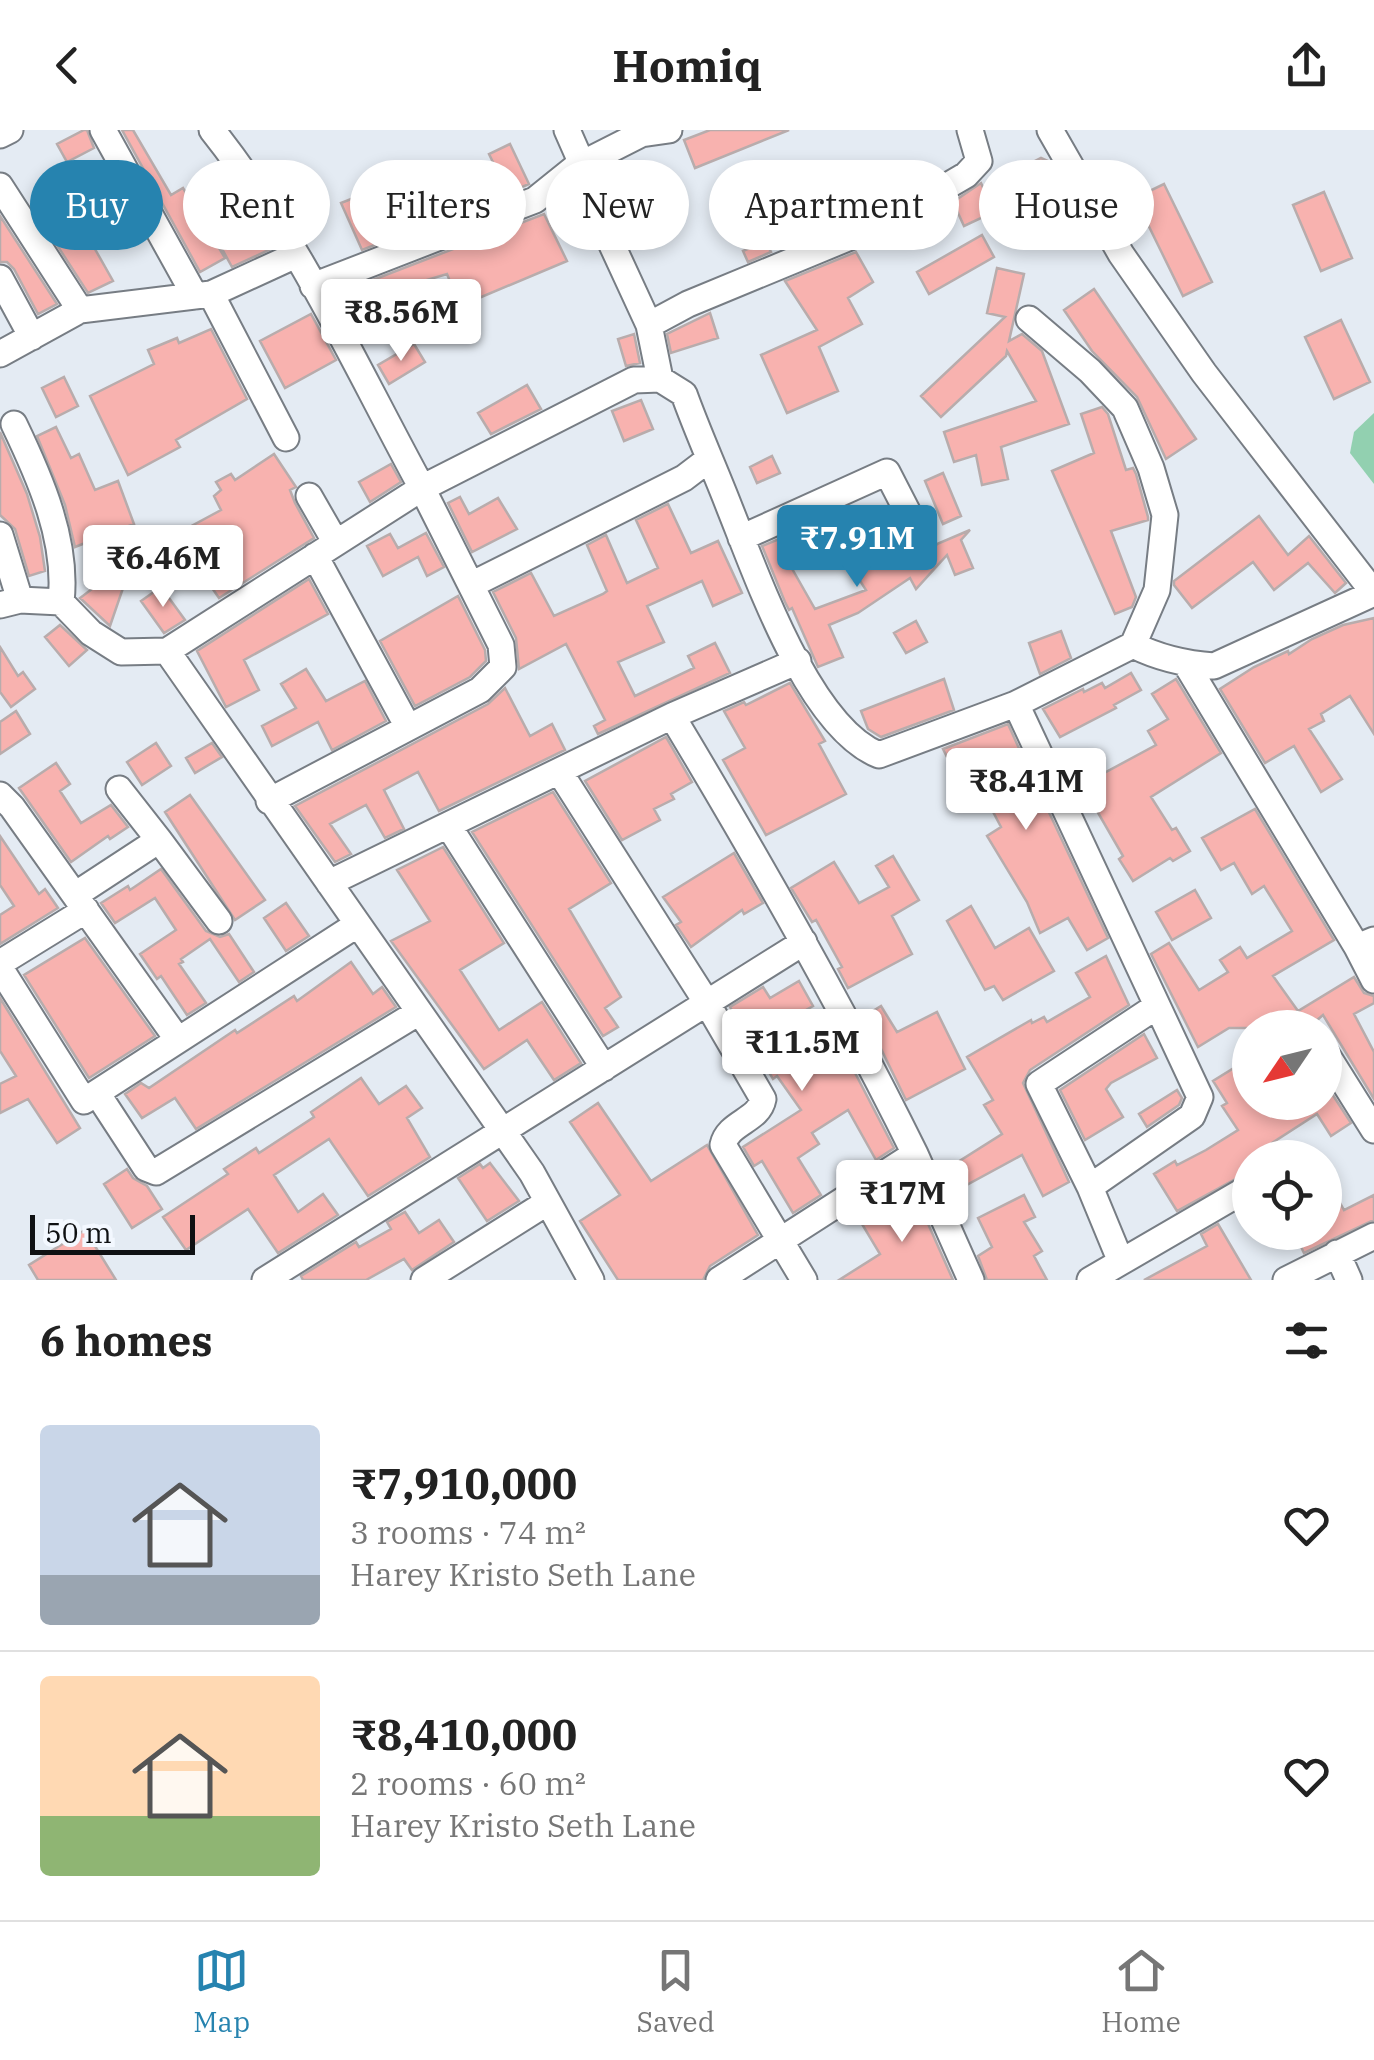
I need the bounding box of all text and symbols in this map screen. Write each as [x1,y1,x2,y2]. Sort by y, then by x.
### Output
text: Homiq [612,36,762,94]
icon: back [40,38,95,93]
icon: share [1279,38,1334,93]
chip: Buy [30,160,163,250]
chip: Rent [183,160,330,250]
chip: Filters [350,160,526,250]
chip: New [546,160,689,250]
chip: Apartment [709,160,959,250]
chip: House [979,160,1154,250]
pin: ₹8.56M [320,279,482,364]
text: ₹8.56M [343,290,459,332]
pin: ₹7.91M [776,505,938,590]
text: ₹7.91M [799,516,915,558]
pin: ₹6.46M [82,525,244,610]
text: ₹6.46M [105,536,221,578]
pin: ₹8.41M [945,748,1107,833]
text: ₹8.41M [968,759,1084,801]
pin: ₹11.5M [721,1009,883,1094]
north arrow [1232,1010,1342,1120]
map controls [1232,1010,1342,1250]
text: ₹11.5M [744,1020,860,1062]
button: locate [1232,1140,1342,1250]
pin: ₹17M [843,1160,961,1245]
text: ₹17M [858,1171,946,1213]
scale bar [30,1210,195,1254]
text: 50 m [45,1214,112,1251]
text: 6 homes [40,1313,213,1368]
icon: filters [1279,1313,1334,1368]
text: ₹7,910,000 [350,1456,577,1511]
icon: home [120,1465,240,1585]
icon: heart [1279,1498,1334,1553]
text: 3 rooms · 74 m² [350,1511,586,1553]
text: Harey Kristo Seth Lane [350,1553,696,1595]
text: ₹8,410,000 [350,1707,577,1762]
icon: home [120,1716,240,1836]
icon: heart [1279,1749,1334,1804]
text: 2 rooms · 60 m² [350,1762,586,1804]
text: Harey Kristo Seth Lane [350,1804,696,1846]
tab: Map [193,1943,250,2040]
tab: Saved [636,1943,715,2040]
tab: Home [1101,1943,1181,2040]

